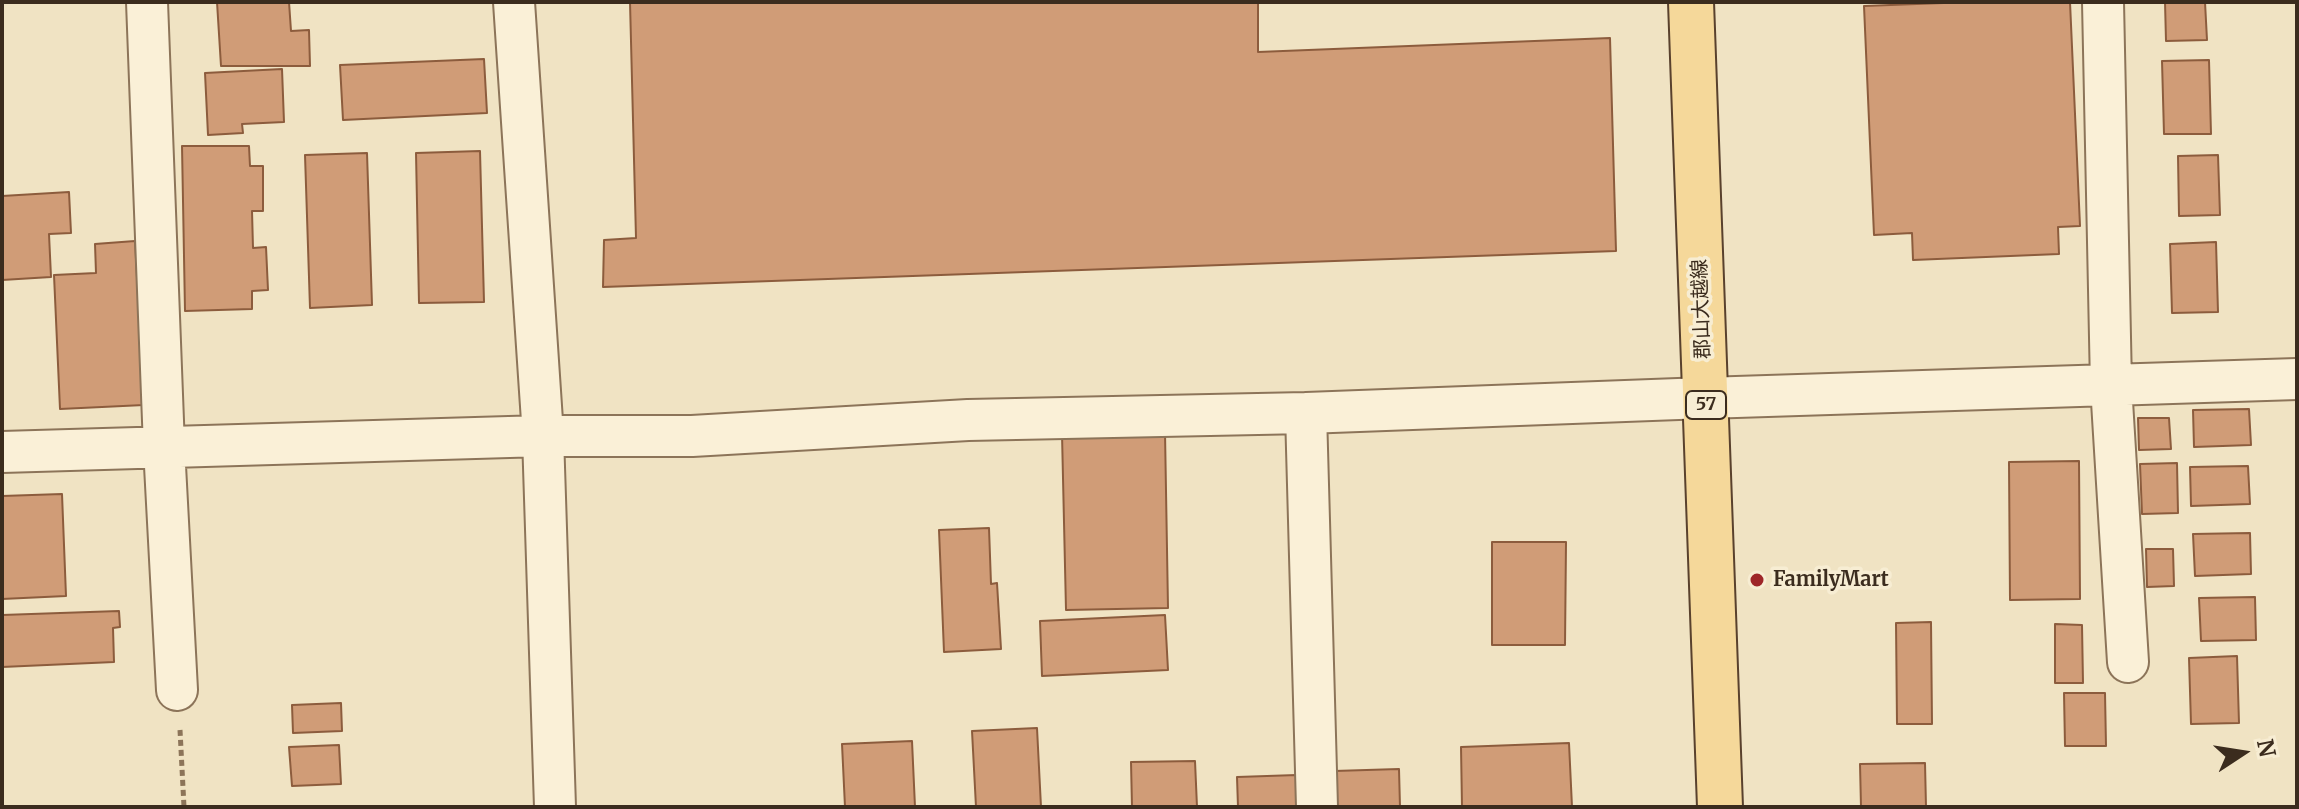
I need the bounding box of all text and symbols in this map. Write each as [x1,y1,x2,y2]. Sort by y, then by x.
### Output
street label: 郡山大越線 [1688,259,1716,359]
road number: 57 [1686,391,1726,419]
place label: FamilyMart [1773,568,1889,592]
marker: FamilyMart [1748,571,1766,589]
north arrow [2203,713,2283,793]
text: N [2251,737,2282,759]

